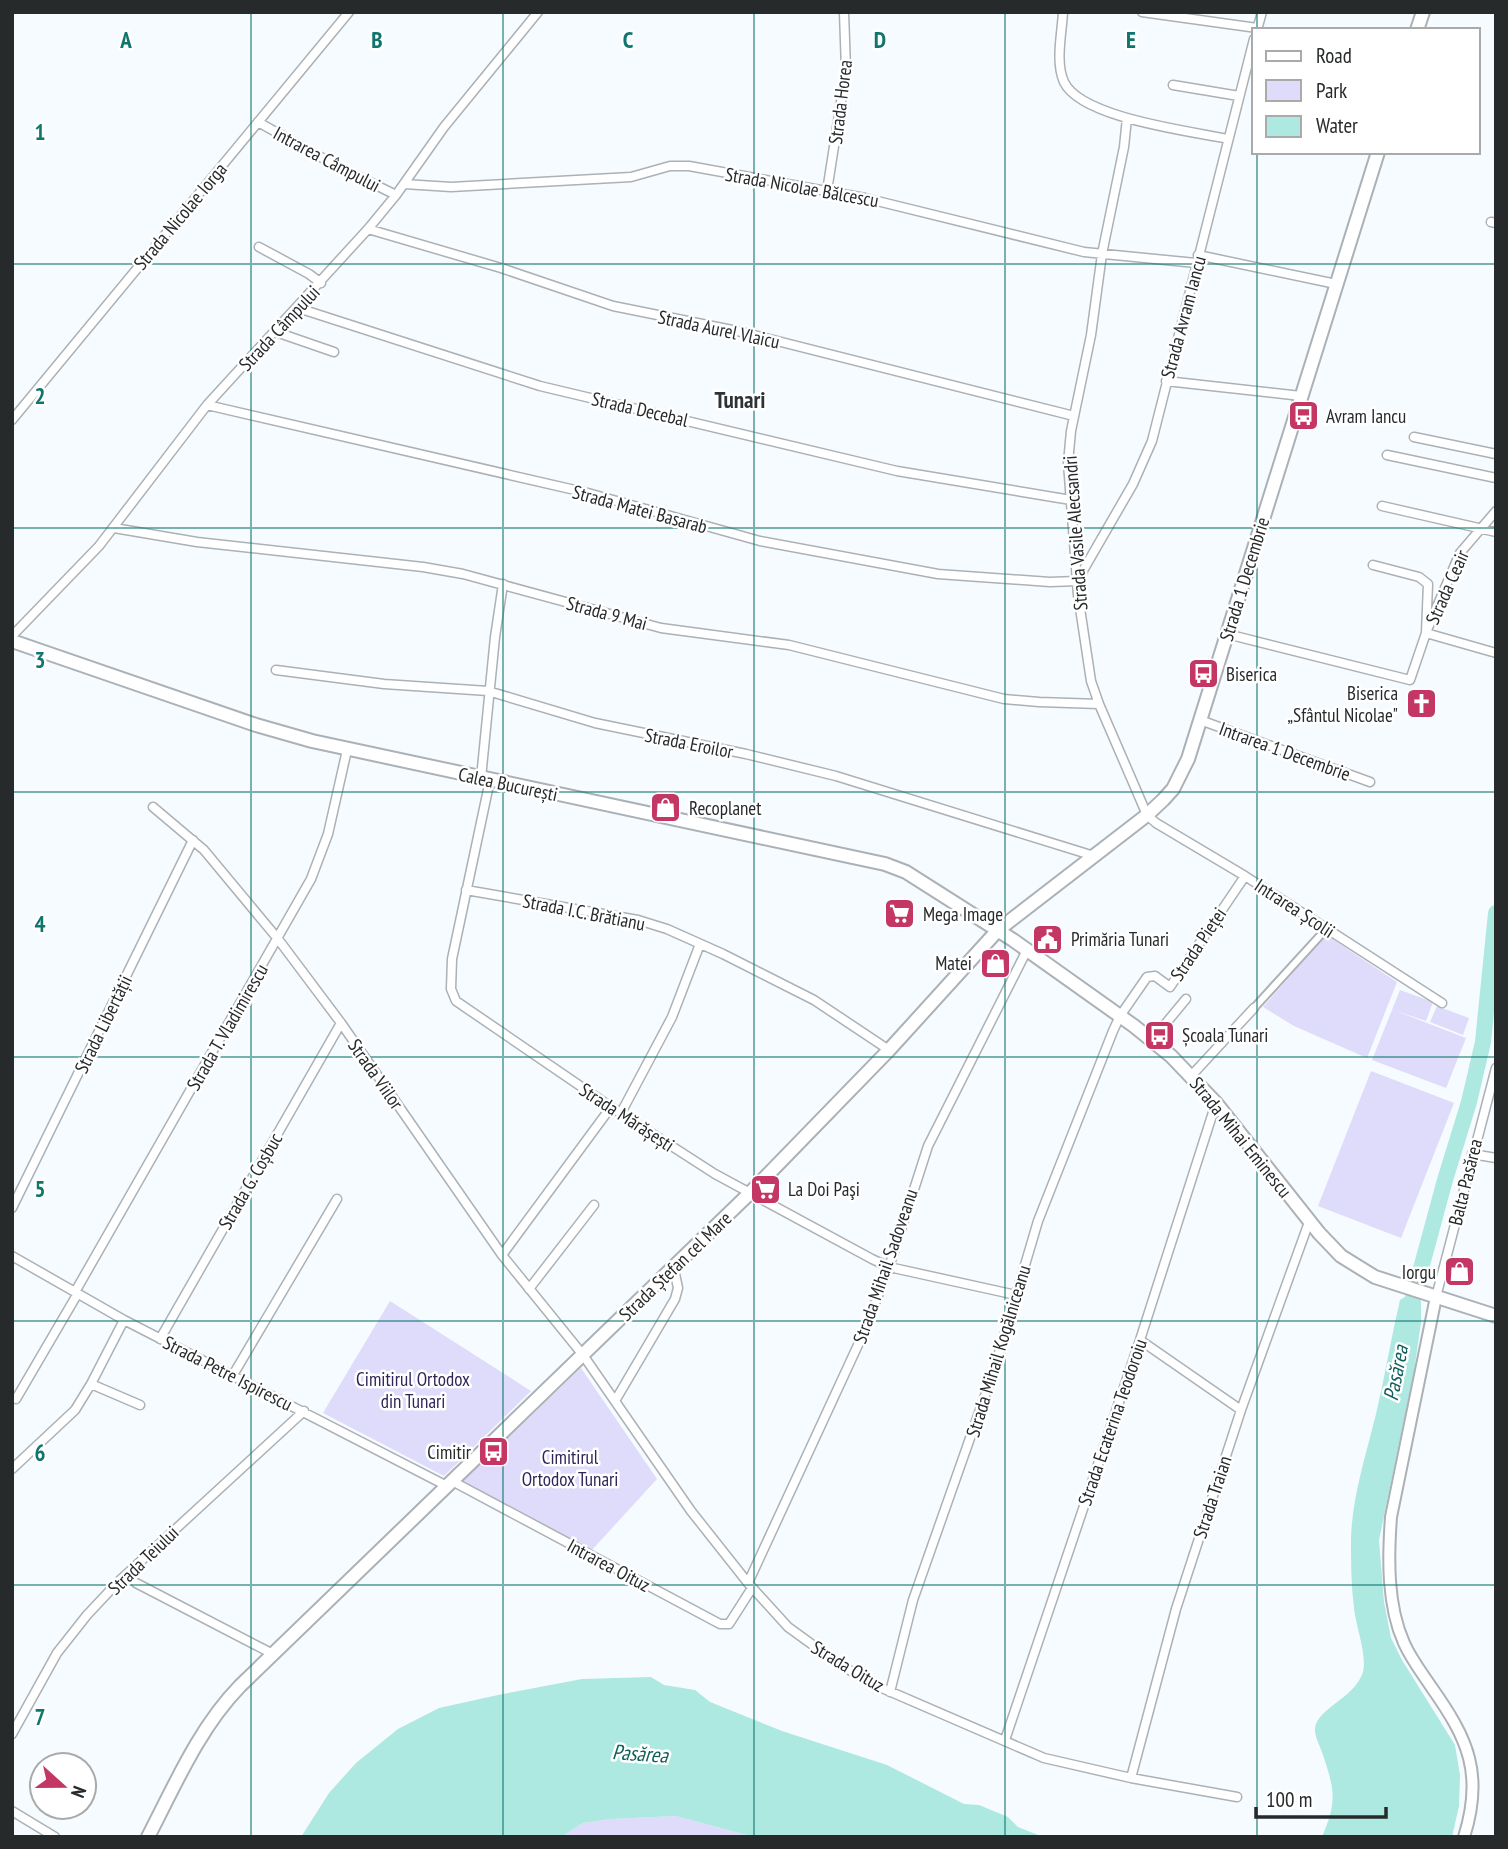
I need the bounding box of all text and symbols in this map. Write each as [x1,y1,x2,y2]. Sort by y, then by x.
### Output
text: A [119,25,132,54]
text: B [371,25,383,54]
text: C [623,25,634,54]
text: D [874,25,886,54]
text: E [1126,25,1136,54]
legend [1252,28,1480,154]
text: Road [1316,42,1352,69]
street label: Strada Horea [823,58,857,146]
text: Park [1316,77,1347,104]
text: Water [1316,112,1358,139]
text: 1 [35,117,46,146]
street label: Intrarea Câmpului [270,121,384,197]
street label: Strada Nicolae Iorga [128,158,232,274]
street label: Strada Nicolae Bălcescu [723,162,881,212]
street label: Strada Avram Iancu [1155,253,1211,381]
street label: Strada Câmpului [233,280,325,376]
street label: Strada Aurel Vlaicu [656,304,782,354]
text: 2 [35,381,46,410]
district label: Tunari [715,385,765,414]
street label: Strada Decebal [589,386,691,432]
bus stop icon: Avram Iancu [1286,399,1320,433]
place label: Avram Iancu [1326,404,1406,428]
street label: Strada Vasile Alecsandri [1058,455,1092,611]
street label: Strada Matei Basarab [570,479,710,539]
street label: Strada 1 Decembrie [1214,514,1274,644]
street label: Strada Ceair [1420,545,1474,628]
street label: Strada 9 Mai [564,591,650,635]
text: 3 [35,645,46,674]
bus stop icon: Biserica [1186,657,1220,691]
place label: Biserica [1226,662,1277,686]
place label: Biserica „Sfântul Nicolae" [1288,681,1398,727]
church icon: Biserica „Sfântul Nicolae" [1404,687,1438,721]
street label: Intrarea 1 Decembrie [1216,716,1354,786]
street label: Strada Eroilor [643,723,736,763]
street label: Calea București [456,762,560,806]
shop icon: Recoplanet [649,791,683,825]
place label: Recoplanet [689,796,762,820]
street label: Intrarea Școlii [1250,873,1340,943]
street label: Strada I.C. Brătianu [521,888,647,936]
supermarket icon: Mega Image [883,897,917,931]
place label: Mega Image [923,902,1003,926]
street label: Strada Pieței [1165,903,1231,985]
text: 4 [35,909,46,938]
public building icon: Primăria Tunari [1031,922,1065,956]
place label: Primăria Tunari [1071,927,1169,951]
shop icon: Matei [978,946,1012,980]
place label: Matei [935,951,972,975]
street label: Strada T. Vladimirescu [181,959,273,1095]
street label: Strada Libertății [69,971,137,1077]
bus stop icon: Școala Tunari [1142,1018,1176,1052]
place label: Școala Tunari [1182,1023,1268,1047]
street label: Strada Viilor [343,1034,409,1114]
street label: Strada Mihai Eminescu [1185,1072,1297,1202]
street label: Strada Mărășești [575,1077,679,1157]
street label: Strada G. Coșbuc [213,1128,287,1234]
street label: Balta Pasărea [1443,1136,1487,1228]
supermarket icon: La Doi Paşi [748,1172,782,1206]
text: 5 [35,1174,46,1203]
place label: La Doi Paşi [788,1177,860,1201]
street label: Strada Mihail Sadoveanu [847,1185,923,1347]
street label: Strada Ștefan cel Mare [614,1206,736,1326]
shop icon: Iorgu [1442,1255,1476,1289]
place label: Iorgu [1402,1260,1436,1284]
street label: Strada Mihail Kogălniceanu [960,1262,1036,1440]
street label: Strada Petre Ispirescu [159,1330,297,1416]
street label: Strada Ecaterina Teodoroiu [1072,1335,1152,1509]
water label: Pasărea [1377,1341,1414,1403]
park label: Cimitirul Ortodox din Tunari [356,1367,470,1413]
bus stop icon: Cimitir [477,1435,511,1469]
text: 6 [35,1438,46,1467]
place label: Cimitir [427,1440,472,1464]
park label: Cimitirul Ortodox Tunari [522,1445,618,1491]
street label: Strada Traian [1187,1453,1237,1541]
street label: Strada Teiului [103,1520,183,1600]
street label: Intrarea Oituz [563,1533,655,1597]
street label: Strada Oituz [807,1635,889,1697]
text: 7 [35,1702,46,1731]
water label: Pasărea [611,1738,670,1769]
north arrow [28,1751,98,1821]
scale bar [1256,1776,1386,1820]
text: N [66,1783,92,1801]
text: 100 m [1266,1786,1312,1813]

